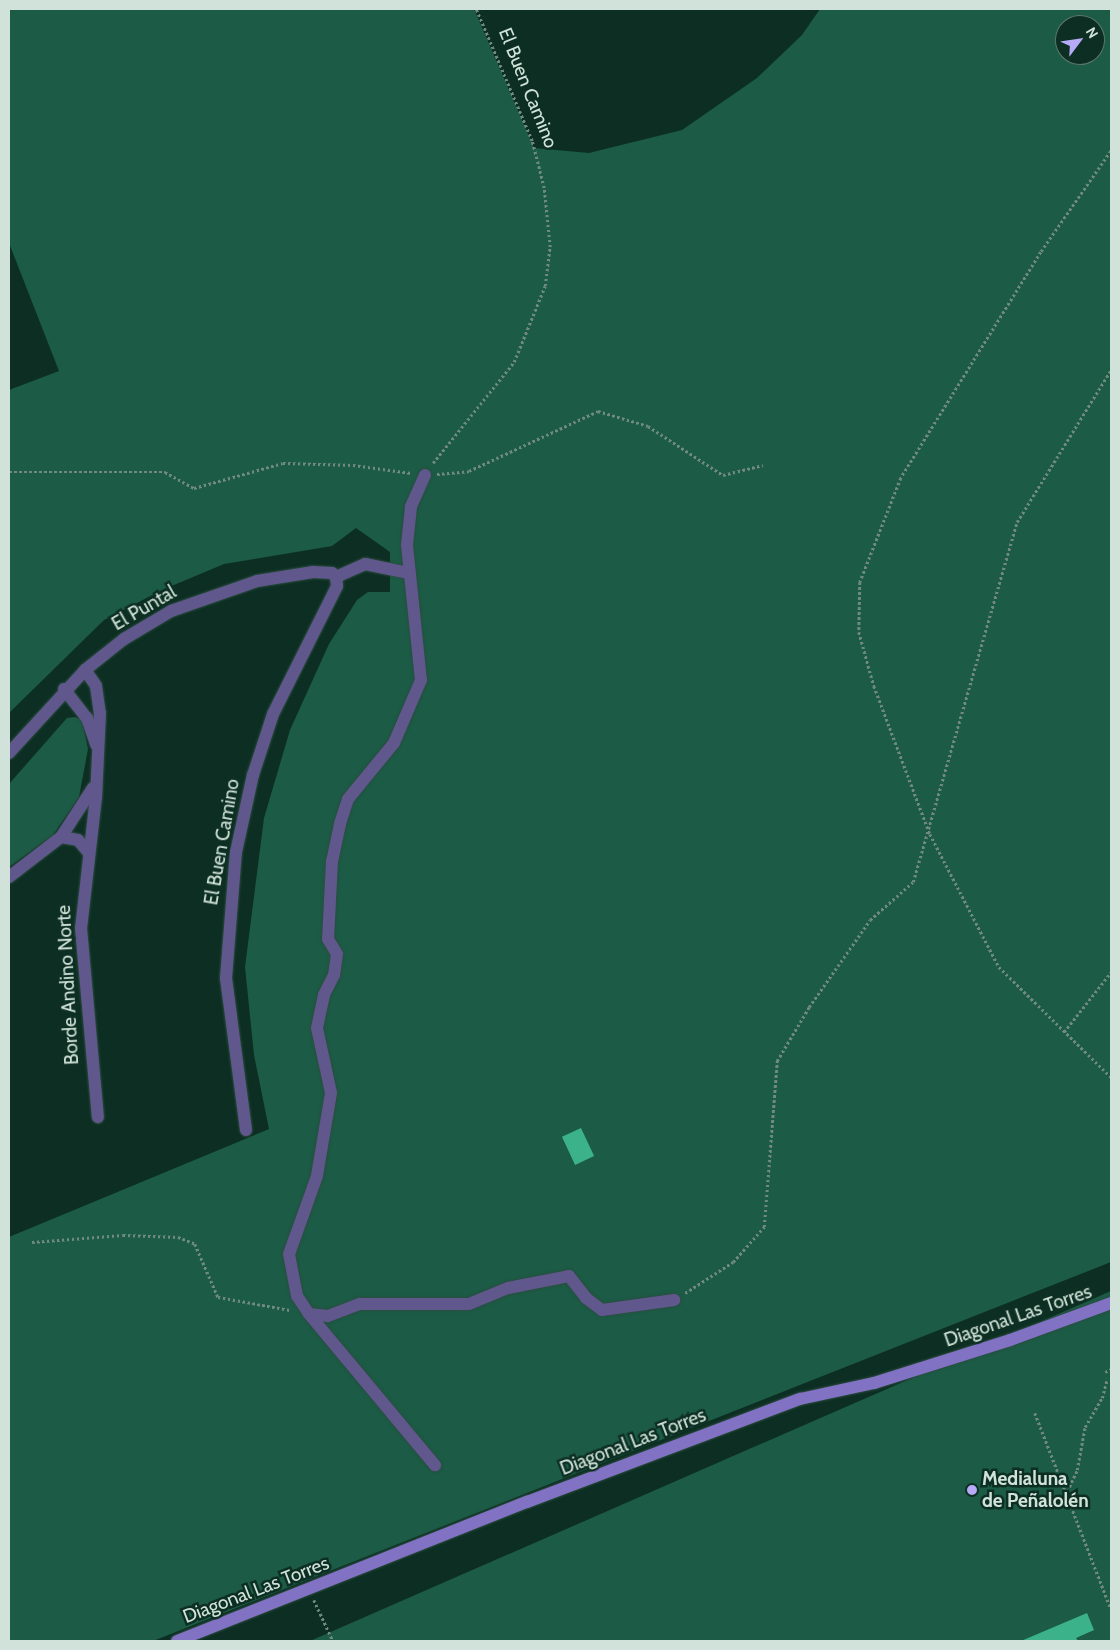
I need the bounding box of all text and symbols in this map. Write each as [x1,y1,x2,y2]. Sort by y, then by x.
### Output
north arrow [1055,15,1105,65]
text: N [1082,24,1102,42]
street label: El Buen Camino [494,25,562,151]
street label: El Puntal [108,581,180,635]
street label: El Buen Camino [200,777,244,907]
street label: Borde Andino Norte [52,905,84,1065]
street label: Diagonal Las Torres [941,1280,1095,1352]
street label: Diagonal Las Torres [557,1404,709,1480]
place label: Medialuna de Peñalolén [982,1468,1089,1512]
marker: Medialuna de Peñalolén [966,1484,978,1496]
street label: Diagonal Las Torres [180,1552,332,1628]

